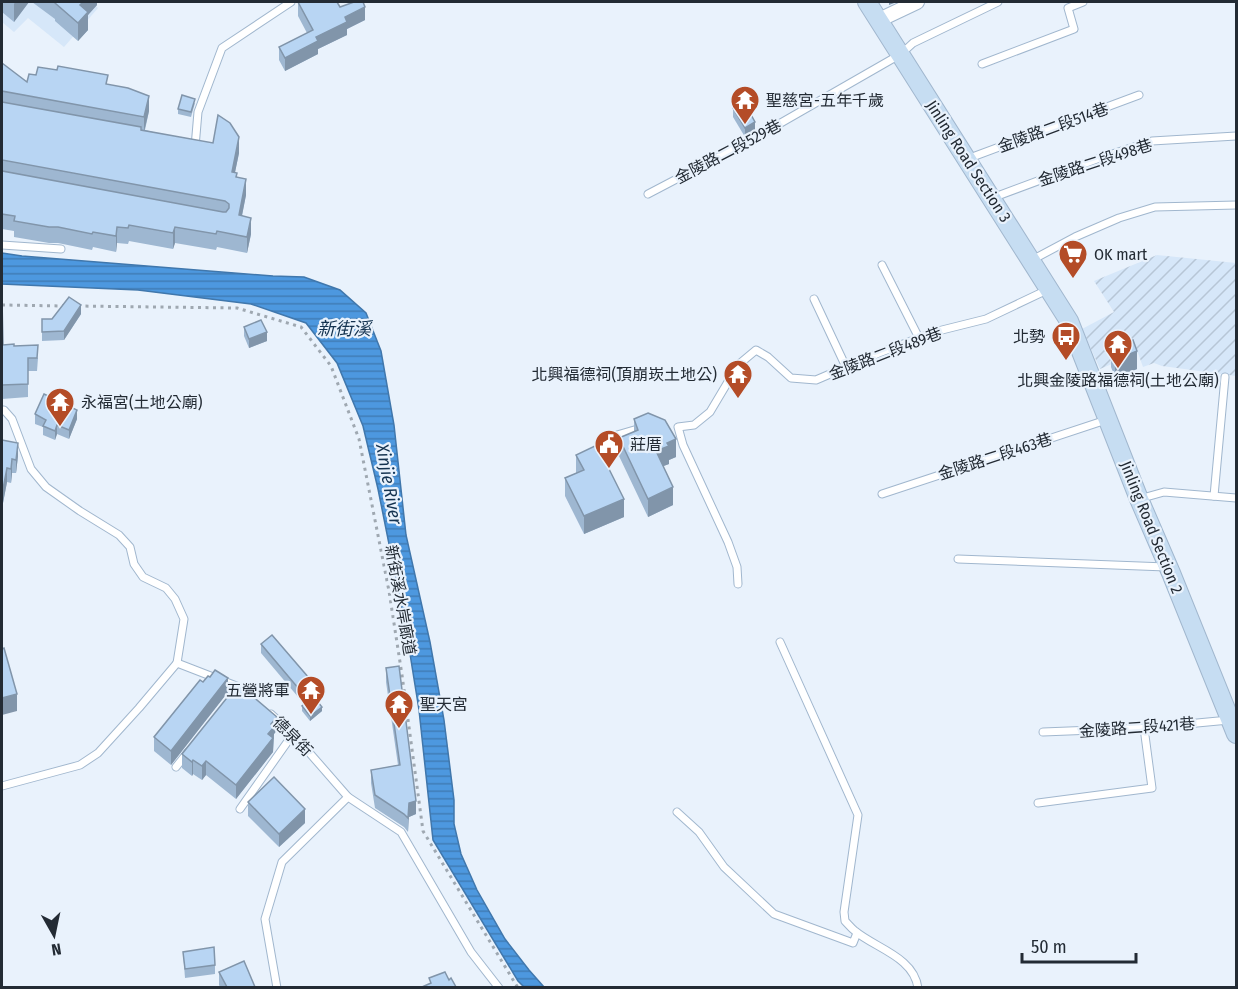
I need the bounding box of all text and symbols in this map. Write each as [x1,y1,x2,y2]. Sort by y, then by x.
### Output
temple icon: 聖慈宮-五年千歲 [729,84,761,126]
place label: 聖慈宮-五年千歲 [766,91,884,110]
street label: Jinling Road Section 3 [922,97,1015,226]
street label: 金陵路二段514巷 [995,99,1111,156]
street label: 金陵路二段529巷 [672,115,785,188]
street label: 金陵路二段498巷 [1036,135,1155,190]
supermarket icon: OK mart [1057,238,1089,280]
place label: OK mart [1094,245,1148,264]
water label: 新街溪 [317,318,374,340]
bus stop icon: 北勢 [1050,320,1082,362]
street label: 金陵路二段489巷 [826,323,944,384]
place label: 北勢 [1013,327,1045,346]
temple icon: 北興金陵路福德祠(土地公廟) [1102,328,1134,370]
temple icon: 北興福德祠(頂崩崁土地公) [722,358,754,400]
place label: 北興福德祠(頂崩崁土地公) [532,365,717,384]
place label: 北興金陵路福德祠(土地公廟) [1017,371,1219,390]
temple icon: 永福宮(土地公廟) [44,386,76,428]
place label: 永福宮(土地公廟) [81,393,203,412]
public building icon: 莊厝 [593,428,625,470]
street label: 金陵路二段463巷 [936,429,1055,484]
place label: 莊厝 [630,435,662,454]
water label: Xinjie River [371,441,407,527]
street label: Jinling Road Section 2 [1116,458,1187,596]
street label: 新街溪水岸廊道 [381,543,420,657]
temple icon: 五營將軍 [295,674,327,716]
place label: 五營將軍 [226,681,290,700]
temple icon: 聖天宮 [383,688,415,730]
place label: 聖天宮 [420,695,468,714]
street label: 德泉街 [269,713,316,760]
street label: 金陵路二段421巷 [1078,714,1196,741]
north arrow [24,905,84,965]
scale bar [1022,926,1136,964]
text: 50 m [1031,936,1067,958]
text: N [50,939,62,959]

